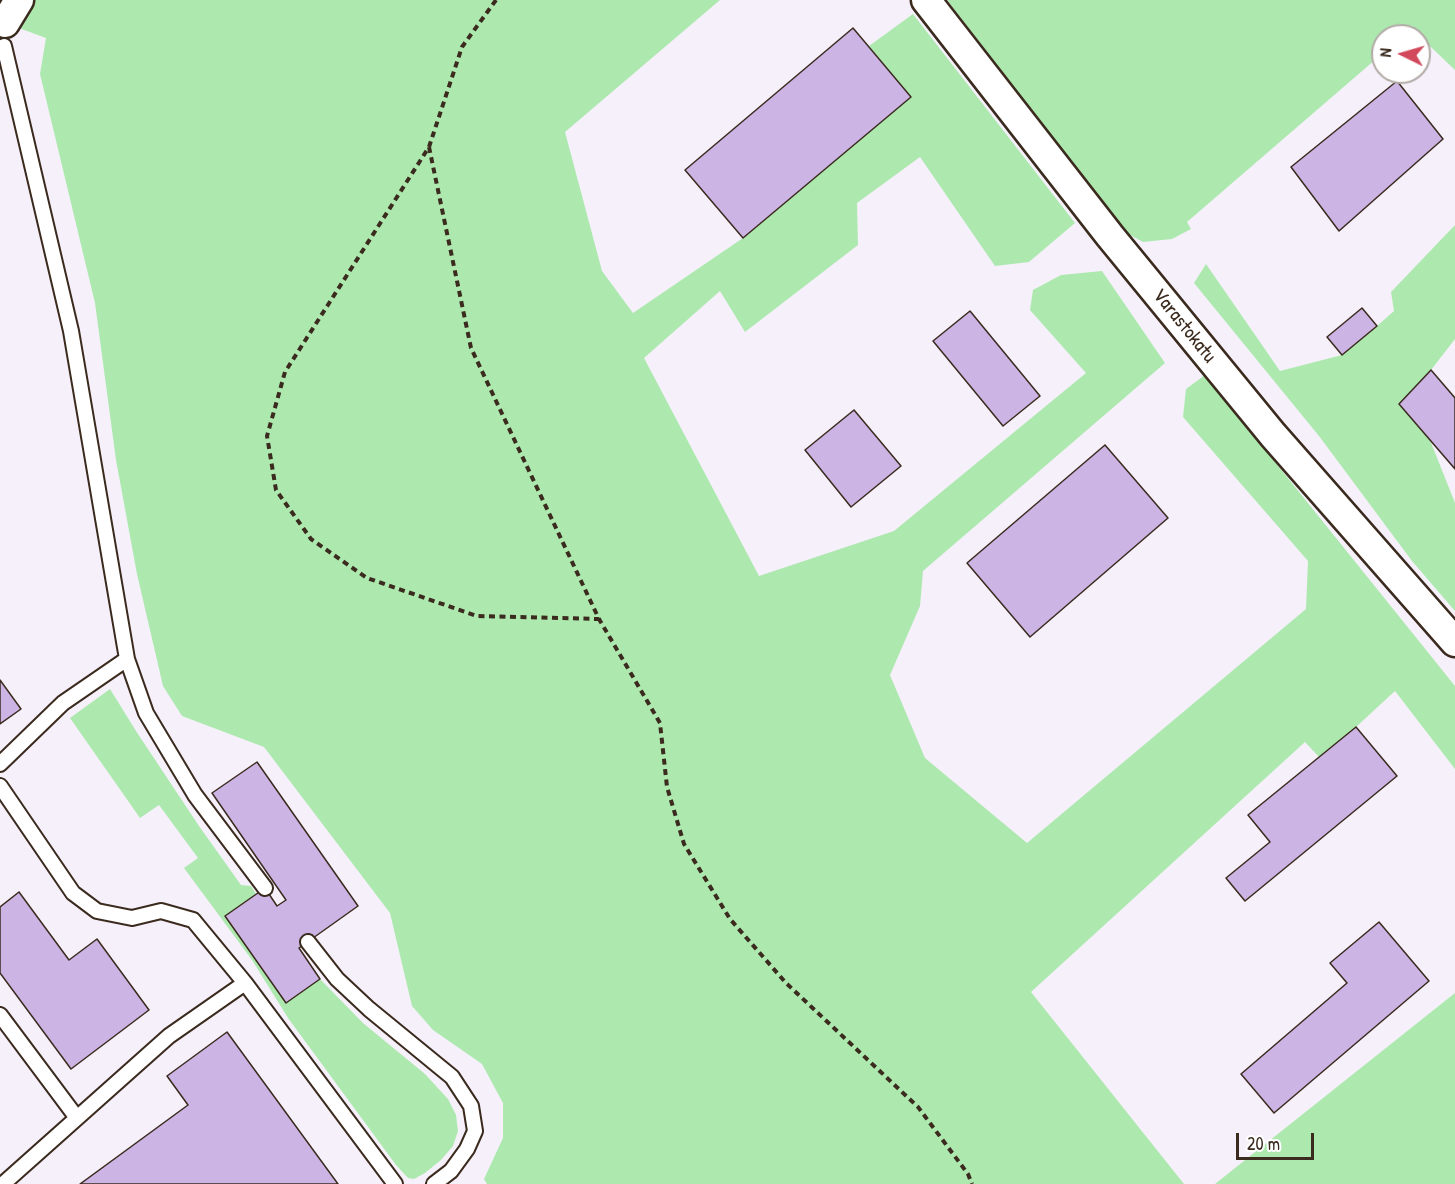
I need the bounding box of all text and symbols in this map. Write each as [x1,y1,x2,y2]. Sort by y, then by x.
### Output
north arrow [1371,24,1431,84]
text: N [1374,47,1396,58]
street label: Varastokatu [1147,284,1221,368]
scale bar [1239,1121,1317,1159]
text: 20 m [1247,1131,1280,1156]

